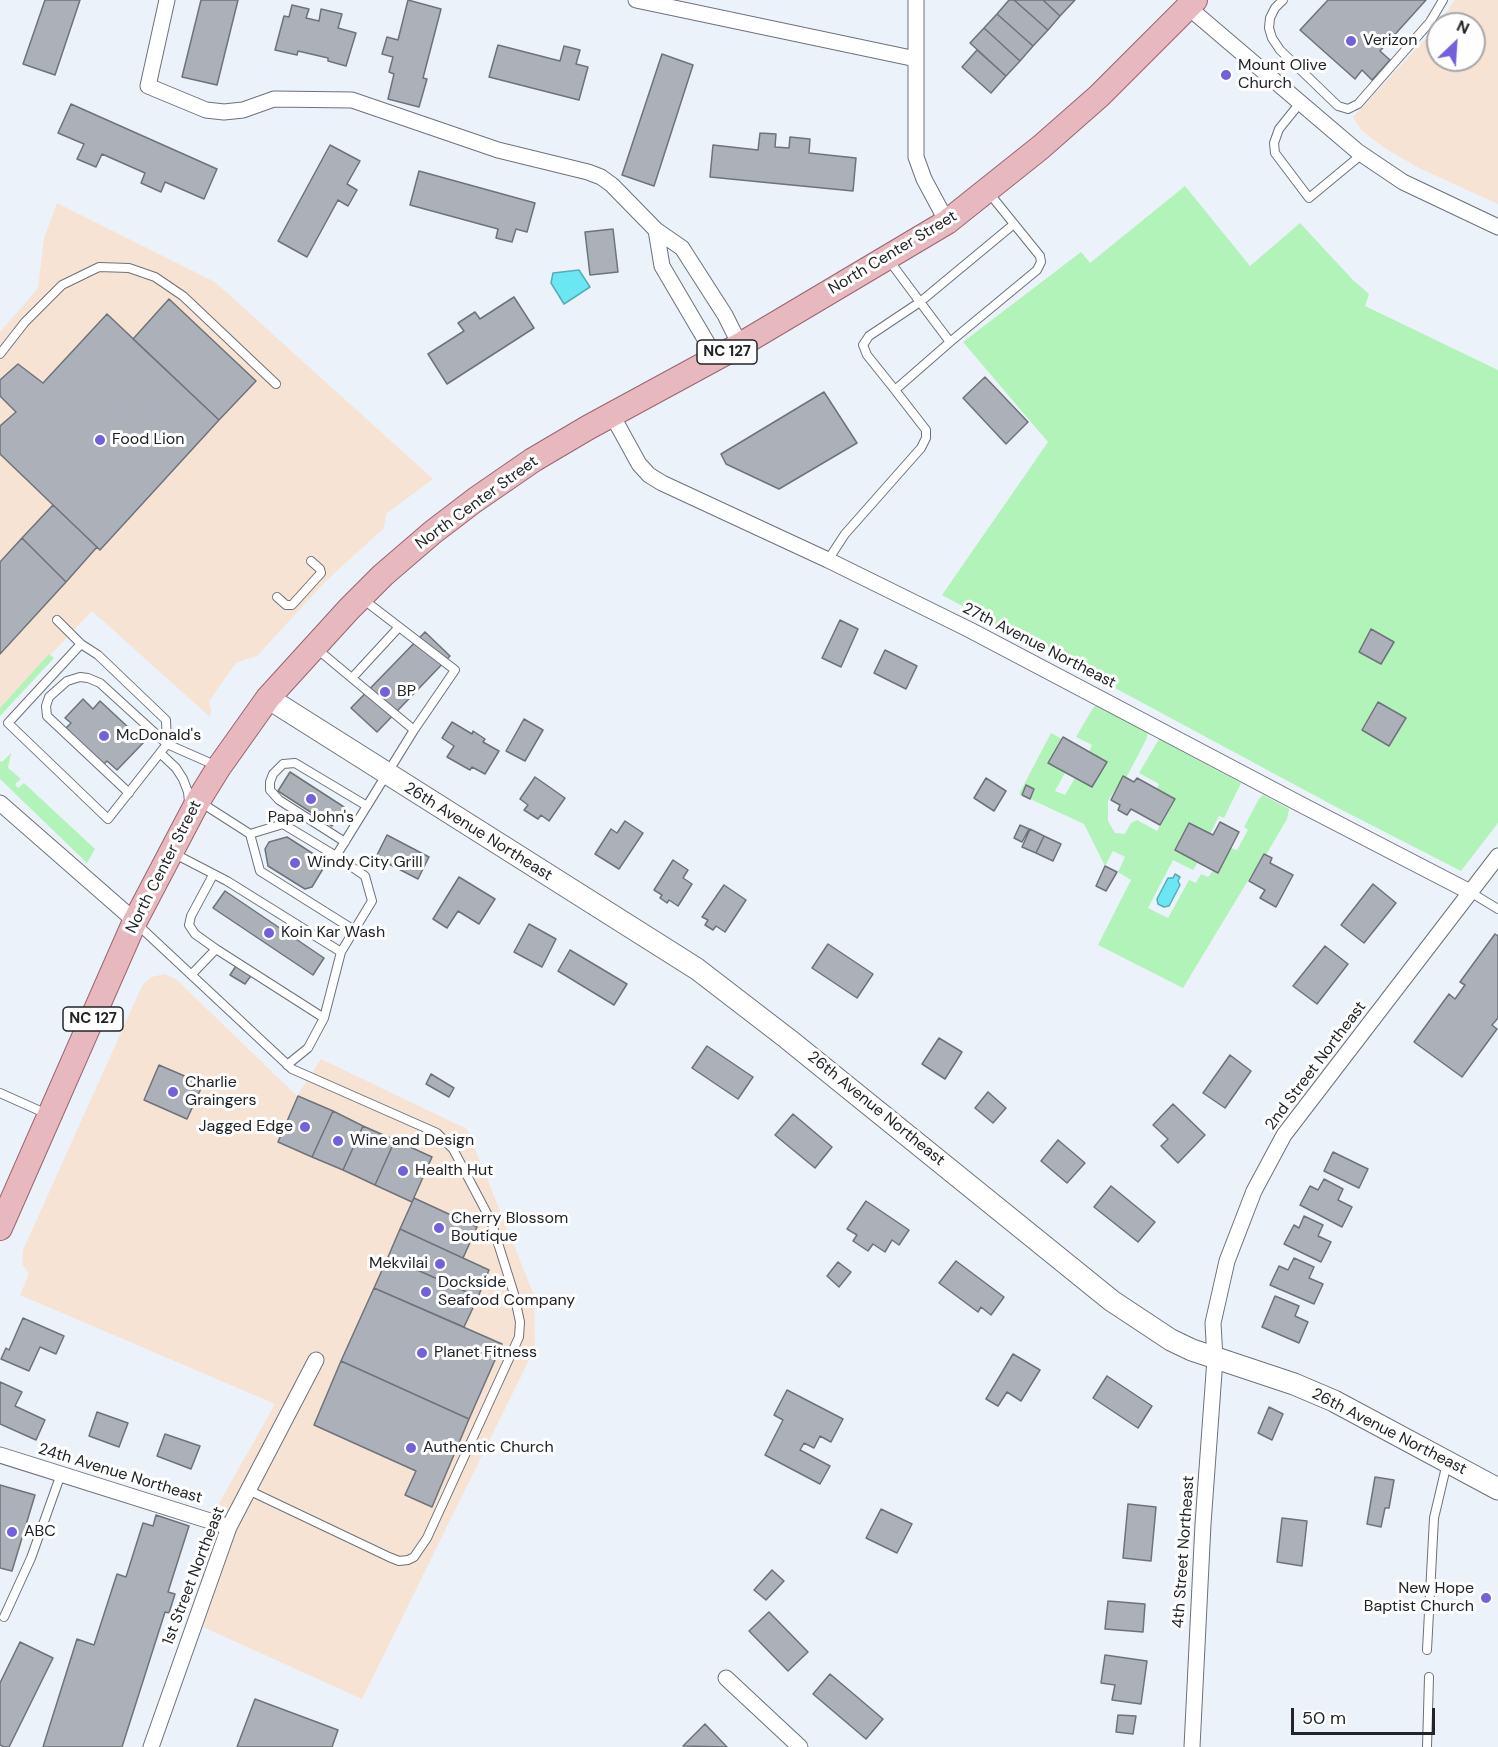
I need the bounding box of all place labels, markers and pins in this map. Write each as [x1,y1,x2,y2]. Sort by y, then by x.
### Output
place label: Verizon [1363,31,1418,51]
marker: Verizon [1344,34,1358,48]
place label: Mount Olive Church [1238,56,1327,94]
marker: Mount Olive Church [1219,68,1233,82]
place label: Food Lion [112,430,184,450]
marker: Food Lion [93,433,107,447]
place label: BP [397,682,416,702]
marker: BP [378,685,392,699]
place label: McDonald's [116,726,201,746]
marker: McDonald's [97,729,111,743]
marker: Papa John's [304,792,318,806]
place label: Papa John's [268,808,354,828]
place label: Windy City Grill [307,853,422,873]
marker: Windy City Grill [288,856,302,870]
place label: Koin Kar Wash [281,923,385,943]
marker: Koin Kar Wash [262,926,276,940]
place label: Charlie Graingers [185,1073,256,1111]
marker: Charlie Graingers [166,1085,180,1099]
place label: Jagged Edge [199,1117,293,1137]
marker: Jagged Edge [298,1120,312,1134]
place label: Wine and Design [350,1131,474,1151]
marker: Wine and Design [331,1134,345,1148]
place label: Health Hut [415,1161,493,1181]
marker: Health Hut [396,1164,410,1178]
place label: Cherry Blossom Boutique [451,1209,568,1247]
marker: Cherry Blossom Boutique [432,1221,446,1235]
place label: Mekvilai [369,1254,428,1274]
marker: Mekvilai [433,1257,447,1271]
place label: Dockside Seafood Company [438,1273,575,1311]
marker: Dockside Seafood Company [419,1285,433,1299]
place label: Planet Fitness [434,1343,537,1363]
marker: Planet Fitness [415,1346,429,1360]
place label: Authentic Church [423,1438,554,1458]
marker: Authentic Church [404,1441,418,1455]
place label: ABC [24,1522,56,1542]
marker: ABC [5,1525,19,1539]
place label: New Hope Baptist Church [1364,1579,1474,1617]
marker: New Hope Baptist Church [1479,1591,1493,1605]

